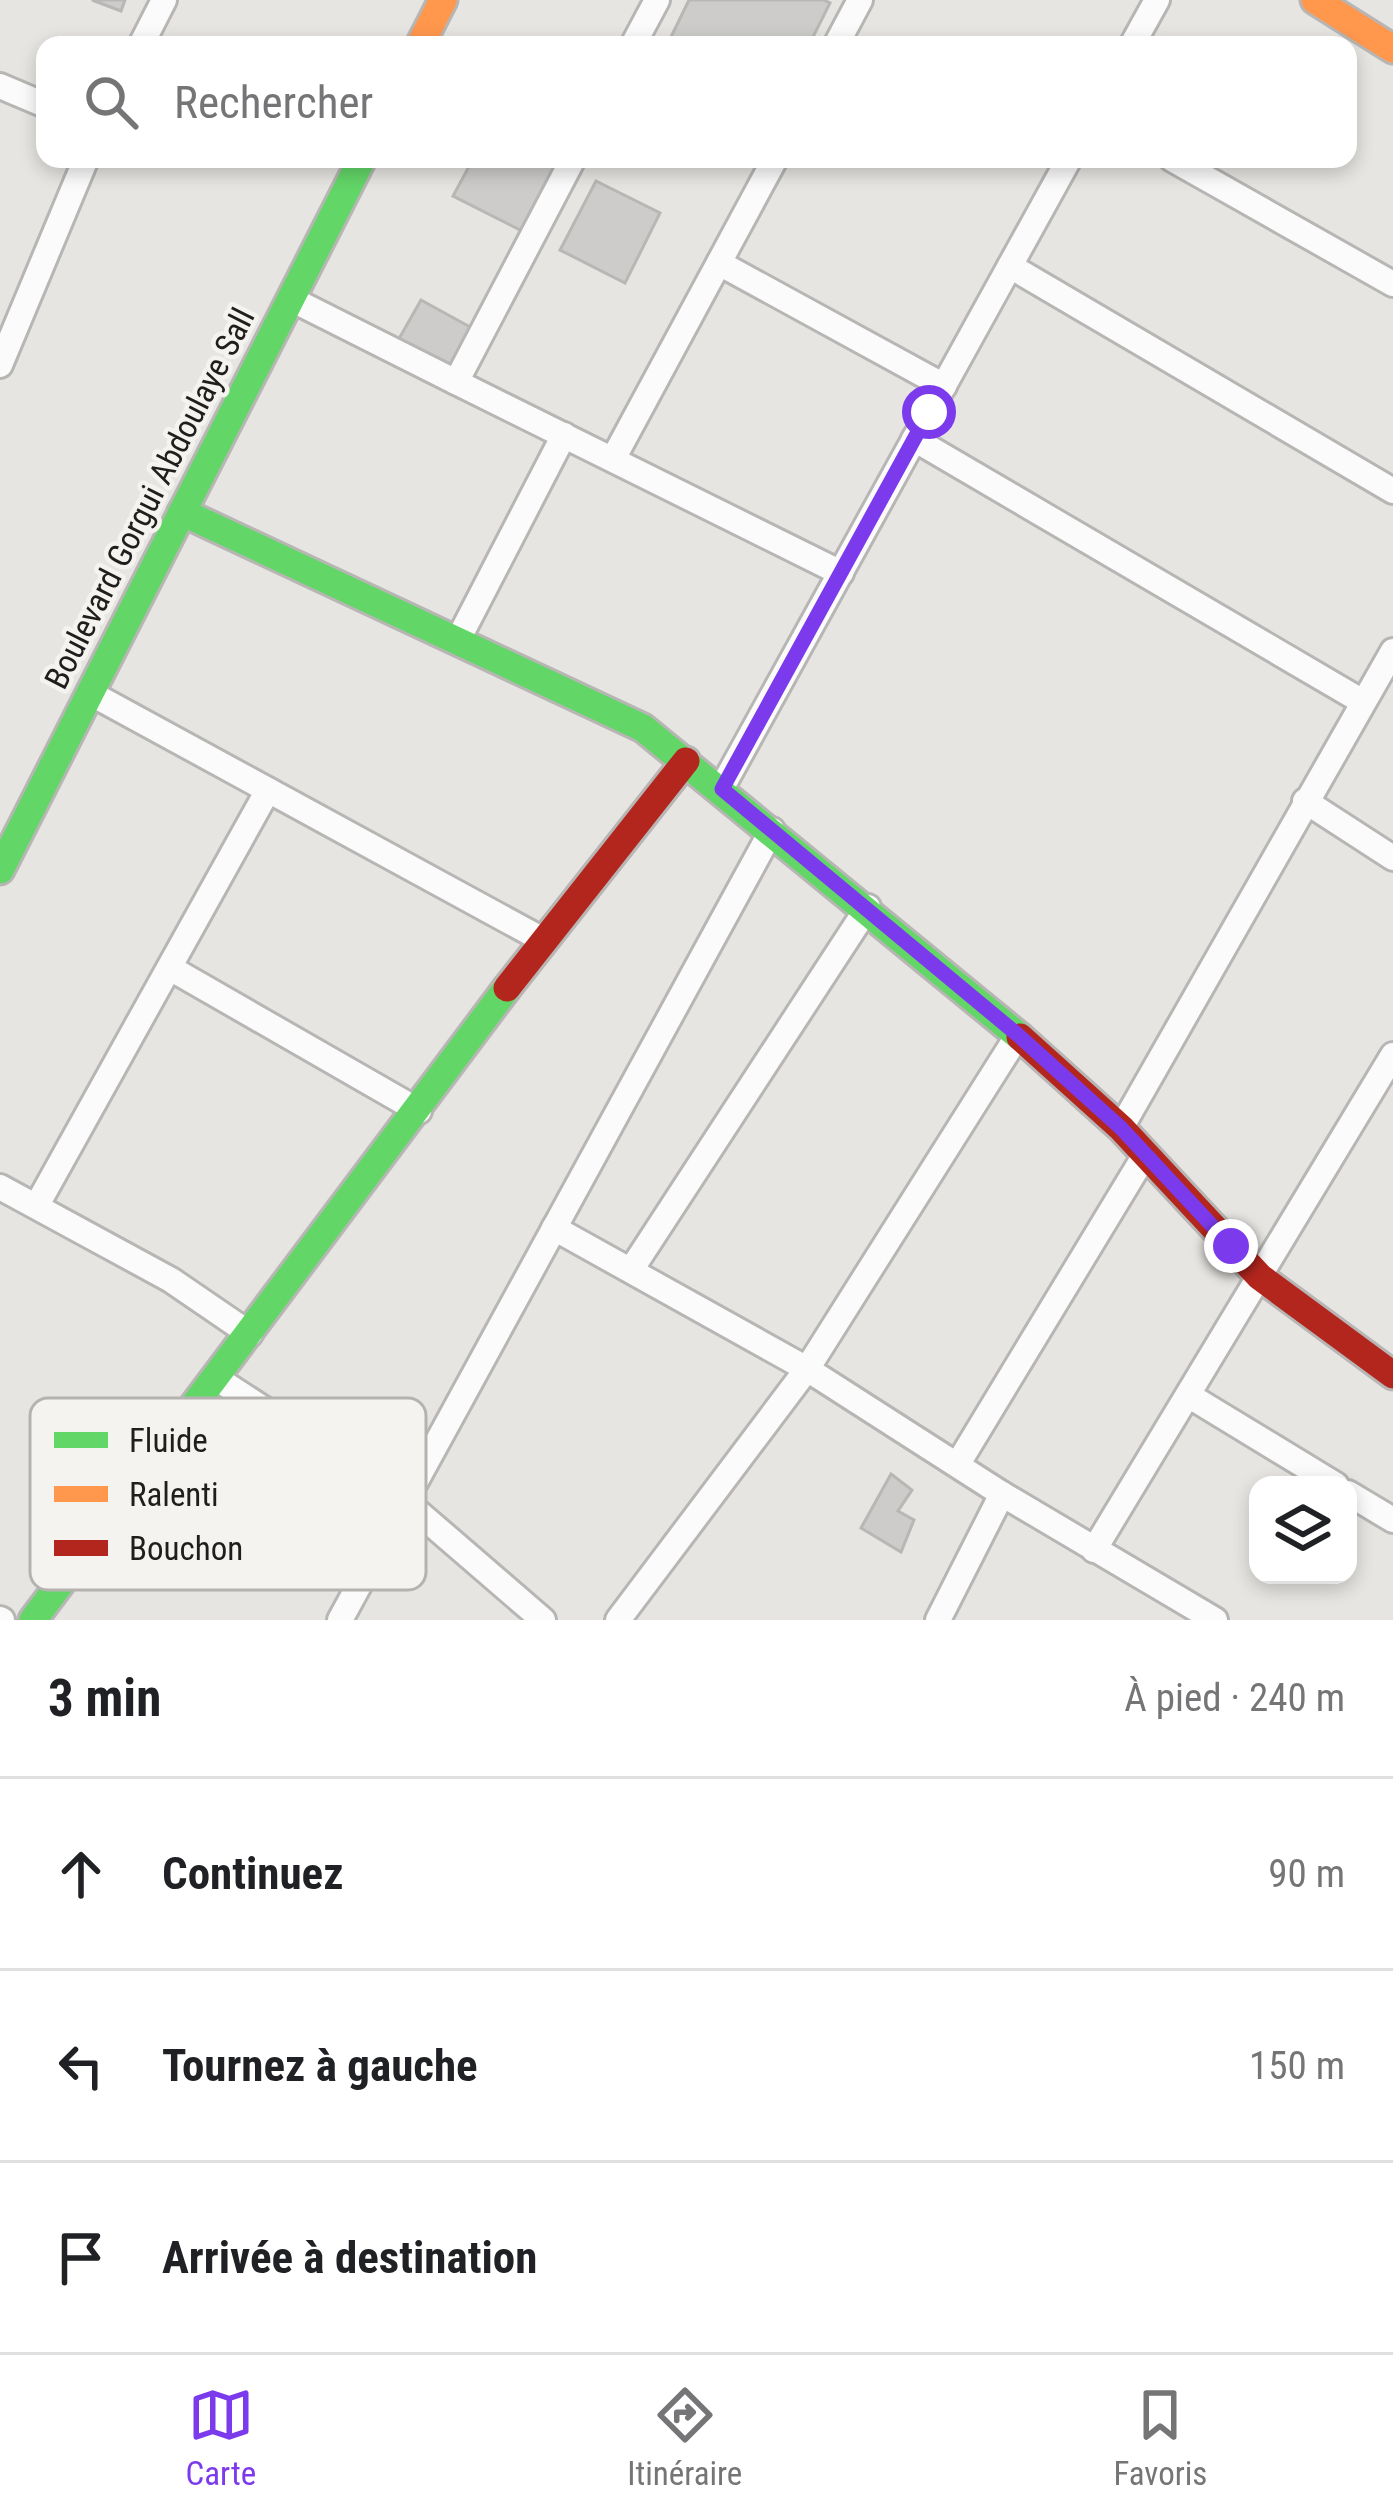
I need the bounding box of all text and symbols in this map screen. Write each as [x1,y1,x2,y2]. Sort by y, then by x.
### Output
search box [36,36,1357,168]
icon: search [78,69,144,135]
text: Rechercher [174,76,373,129]
street label: Boulevard Gorgui Abdoulaye Sall [36,301,263,695]
route start [902,385,956,439]
route end [1204,1219,1258,1273]
legend [30,1398,426,1590]
text: Fluide [129,1421,208,1460]
text: Ralenti [129,1475,219,1514]
map controls [1249,1476,1357,1584]
button: layers [1249,1476,1357,1584]
text: Bouchon [129,1529,243,1568]
text: 3 min [48,1669,161,1728]
text: À pied · 240 m [1124,1675,1345,1721]
icon: ahead [48,1841,114,1907]
text: Continuez [162,1847,343,1900]
text: 90 m [1268,1851,1345,1897]
icon: left [48,2033,114,2099]
text: Tournez à gauche [162,2039,478,2092]
text: 150 m [1249,2043,1345,2089]
icon: arrive [48,2225,114,2291]
text: Arrivée à destination [162,2231,537,2284]
tab: Carte [186,2382,256,2493]
tab: Itinéraire [627,2382,742,2493]
tab: Favoris [1113,2382,1207,2493]

